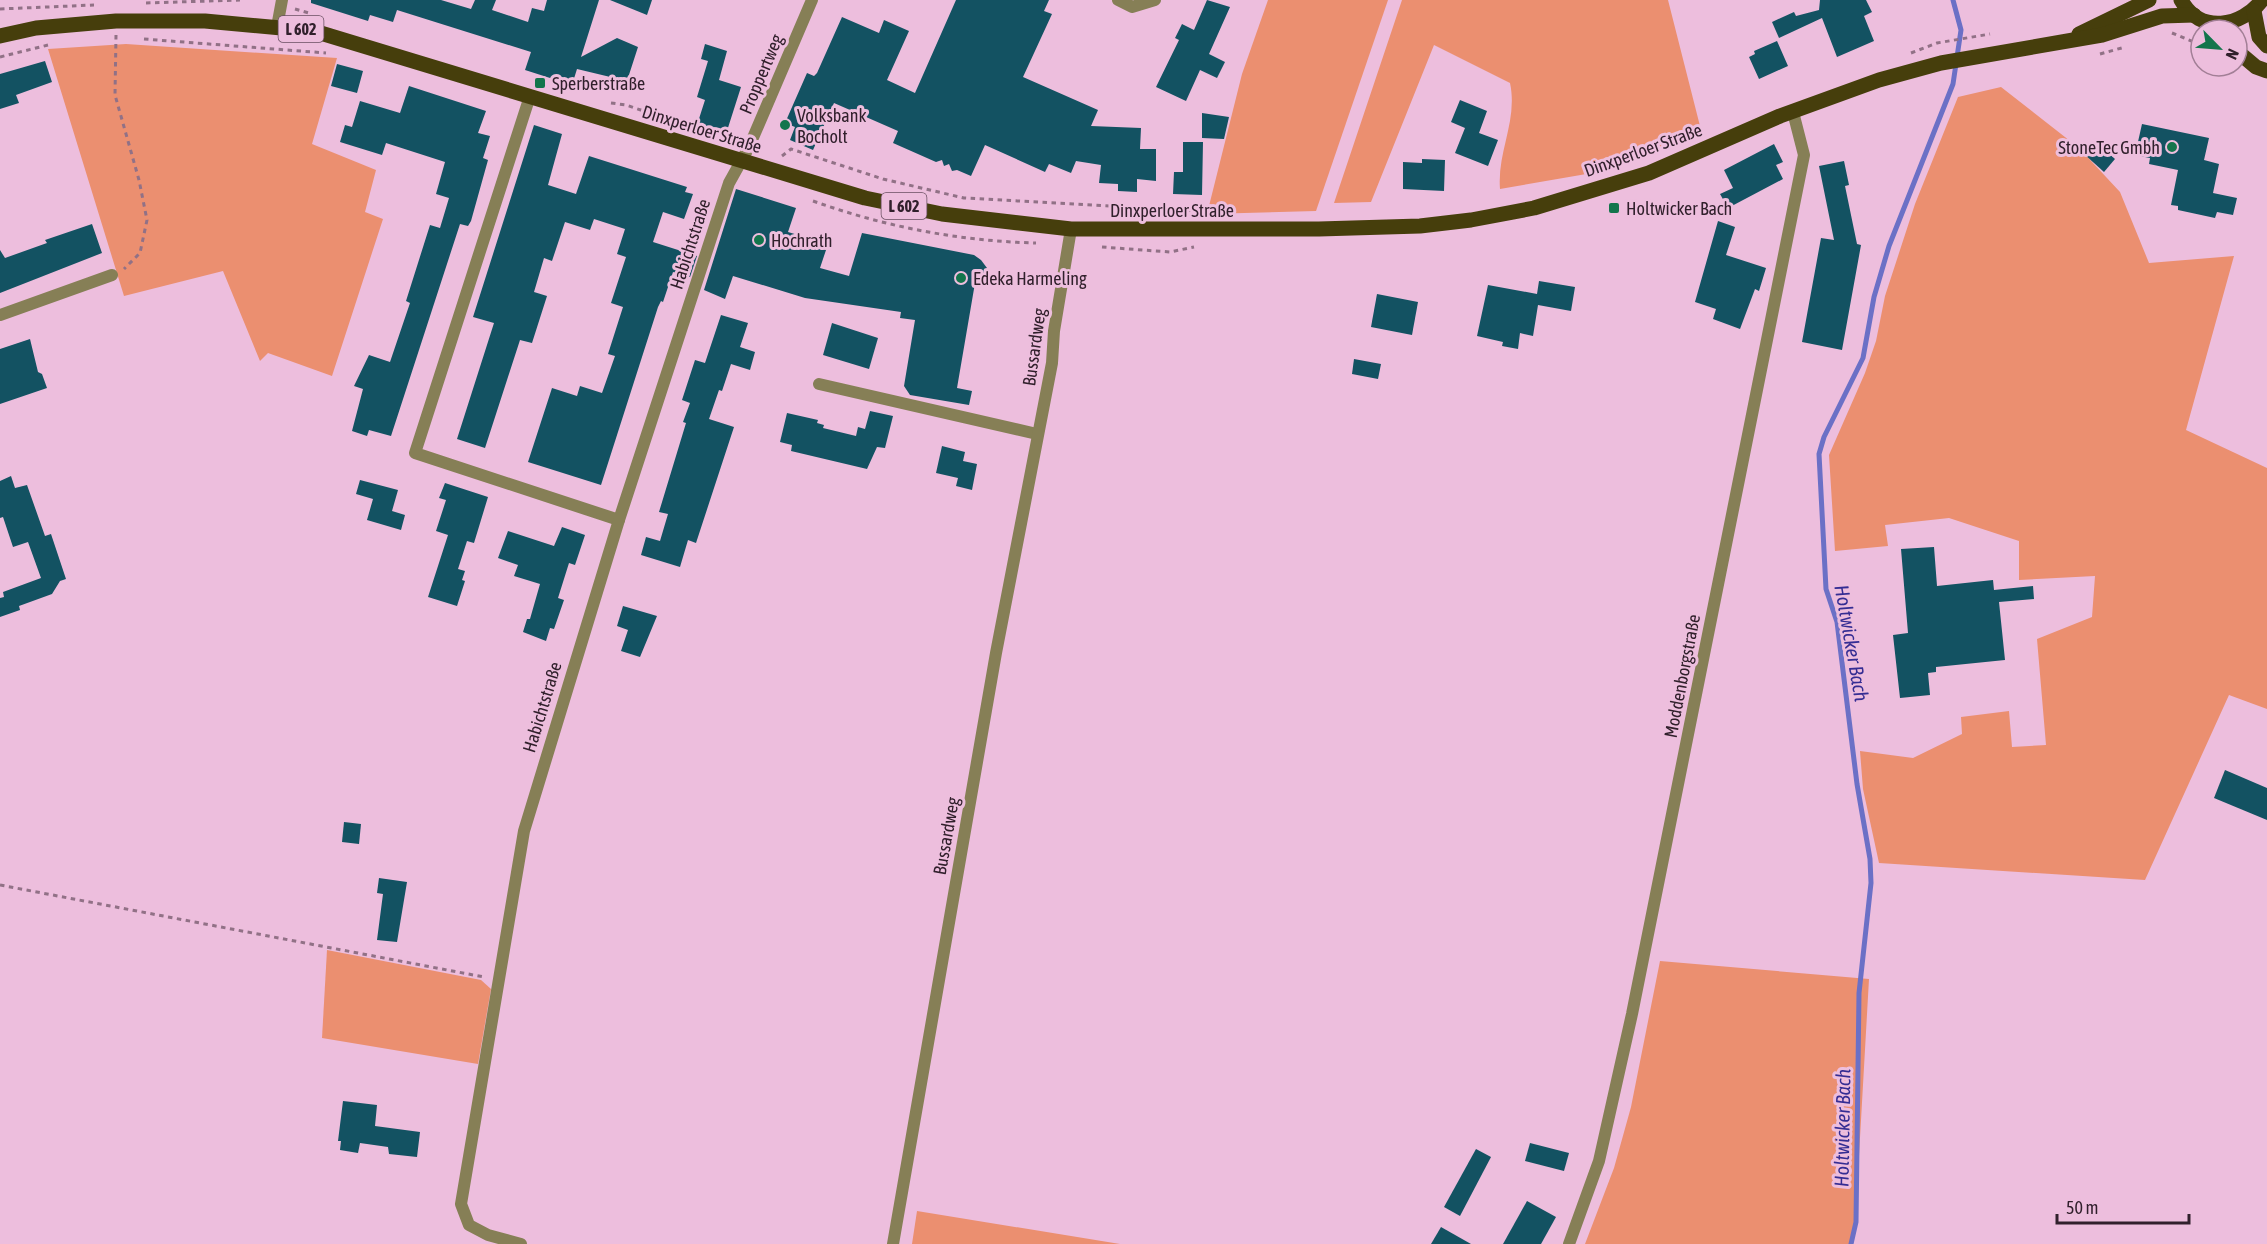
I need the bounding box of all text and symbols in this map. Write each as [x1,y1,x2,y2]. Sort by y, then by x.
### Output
road number: L 602 [278,16,324,42]
north arrow [2189,18,2249,78]
street label: Proppertweg [735,31,787,117]
text: N [2222,46,2243,62]
place label: Sperberstraße [552,73,645,94]
marker: Sperberstraße [533,76,547,90]
street label: Dinxperloer Straße [640,101,764,157]
place label: Volksbank Bocholt [797,105,866,147]
marker: Volksbank Bocholt [778,118,792,132]
street label: Dinxperloer Straße [1581,119,1705,181]
place label: StoneTec Gmbh [2058,137,2160,158]
marker: StoneTec Gmbh [2165,140,2179,154]
road number: L 602 [882,193,926,219]
street label: Habichtstraße [666,196,714,292]
place label: Holtwicker Bach [1626,198,1732,219]
street label: Dinxperloer Straße [1110,200,1234,221]
marker: Holtwicker Bach [1607,201,1621,215]
place label: Hochrath [771,230,833,251]
marker: Hochrath [752,233,766,247]
place label: Edeka Harmeling [973,268,1087,289]
marker: Edeka Harmeling [954,271,968,285]
street label: Bussardweg [1018,306,1050,387]
water label: Holtwicker Bach [1830,583,1874,703]
street label: Moddenborgstraße [1660,612,1704,740]
street label: Habichtstraße [518,659,566,755]
street label: Bussardweg [929,795,963,877]
water label: Holtwicker Bach [1829,1069,1855,1187]
scale bar [2057,1187,2189,1225]
text: 50 m [2066,1197,2098,1218]

